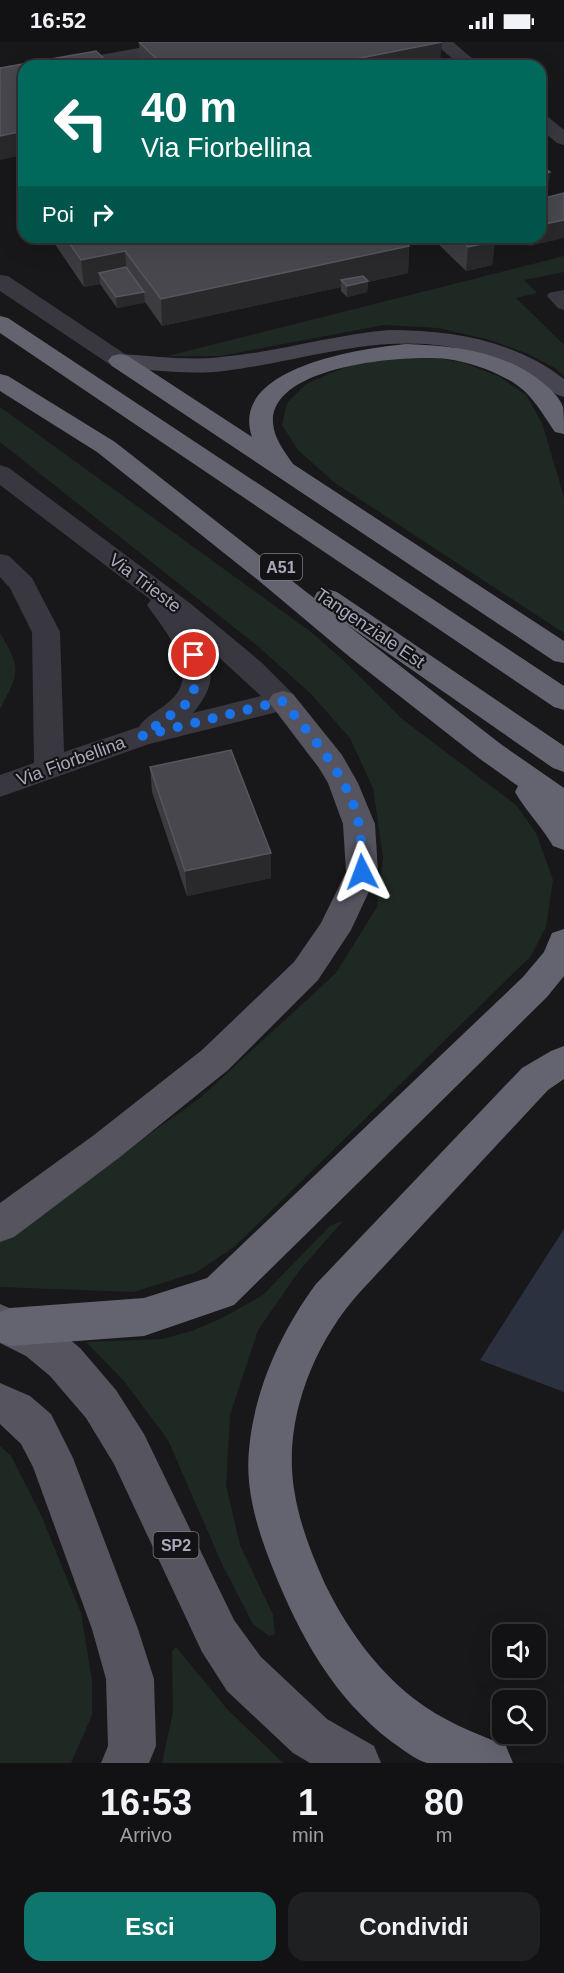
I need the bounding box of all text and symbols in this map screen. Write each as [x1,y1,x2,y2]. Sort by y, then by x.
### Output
text: 16:52 [30,8,86,33]
icon: left [42,84,120,162]
text: 40 m [141,84,237,131]
text: Via Fiorbellina [141,133,312,163]
icon: right [86,198,119,231]
text: Poi [42,202,74,227]
street label: Via Trieste [105,550,185,616]
road number: A51 [260,554,302,580]
street label: Tangenziale Est [312,584,428,672]
pin [168,629,219,680]
icon: arrive [177,638,210,671]
street label: Via Fiorbellina [14,732,129,790]
position arrow [330,840,394,904]
road number: SP2 [154,1532,198,1558]
map controls [492,1624,546,1744]
button: sound [492,1624,546,1678]
button: search [492,1690,546,1744]
text: 16:53 [100,1782,192,1823]
text: 1 [298,1782,318,1823]
text: 80 [424,1782,464,1823]
text: Arrivo [120,1824,172,1846]
text: min [292,1824,324,1846]
text: m [436,1824,452,1846]
button: Esci [24,1892,276,1961]
button: Condividi [288,1892,540,1961]

